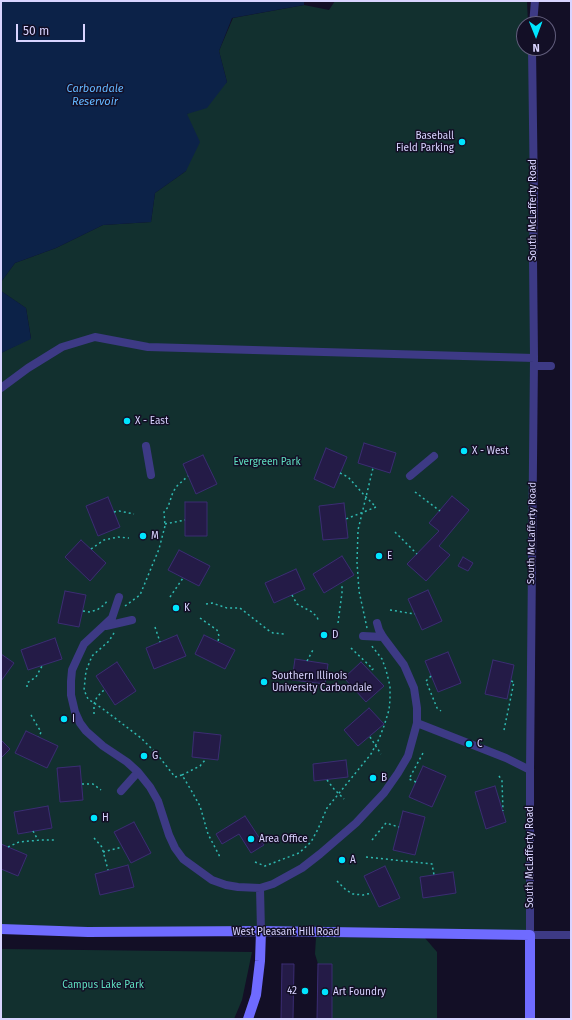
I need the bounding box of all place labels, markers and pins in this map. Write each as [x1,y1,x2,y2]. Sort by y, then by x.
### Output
place label: Baseball Field Parking [396,130,454,154]
marker: Baseball Field Parking [457,137,467,147]
place label: X - East [135,415,169,427]
marker: X - East [122,416,132,426]
place label: X - West [472,445,509,457]
marker: X - West [459,446,469,456]
place label: M [151,530,159,542]
marker: M [138,531,148,541]
place label: E [387,550,392,562]
marker: E [374,551,384,561]
place label: K [184,602,190,614]
marker: K [171,603,181,613]
place label: D [332,629,338,641]
marker: D [319,630,329,640]
place label: Southern Illinois University Carbondale [272,670,372,694]
marker: Southern Illinois University Carbondale [259,677,269,687]
place label: I [72,713,75,725]
marker: I [59,714,69,724]
place label: C [477,738,483,750]
marker: C [464,739,474,749]
place label: G [152,750,158,762]
marker: G [139,751,149,761]
place label: B [381,772,387,784]
marker: B [368,773,378,783]
place label: H [102,812,109,824]
marker: H [89,813,99,823]
place label: Area Office [259,833,308,845]
marker: Area Office [246,834,256,844]
place label: A [350,854,356,866]
marker: A [337,855,347,865]
place label: 42 [287,985,297,997]
marker: 42 [300,986,310,996]
place label: Art Foundry [333,986,386,998]
marker: Art Foundry [320,987,330,997]

